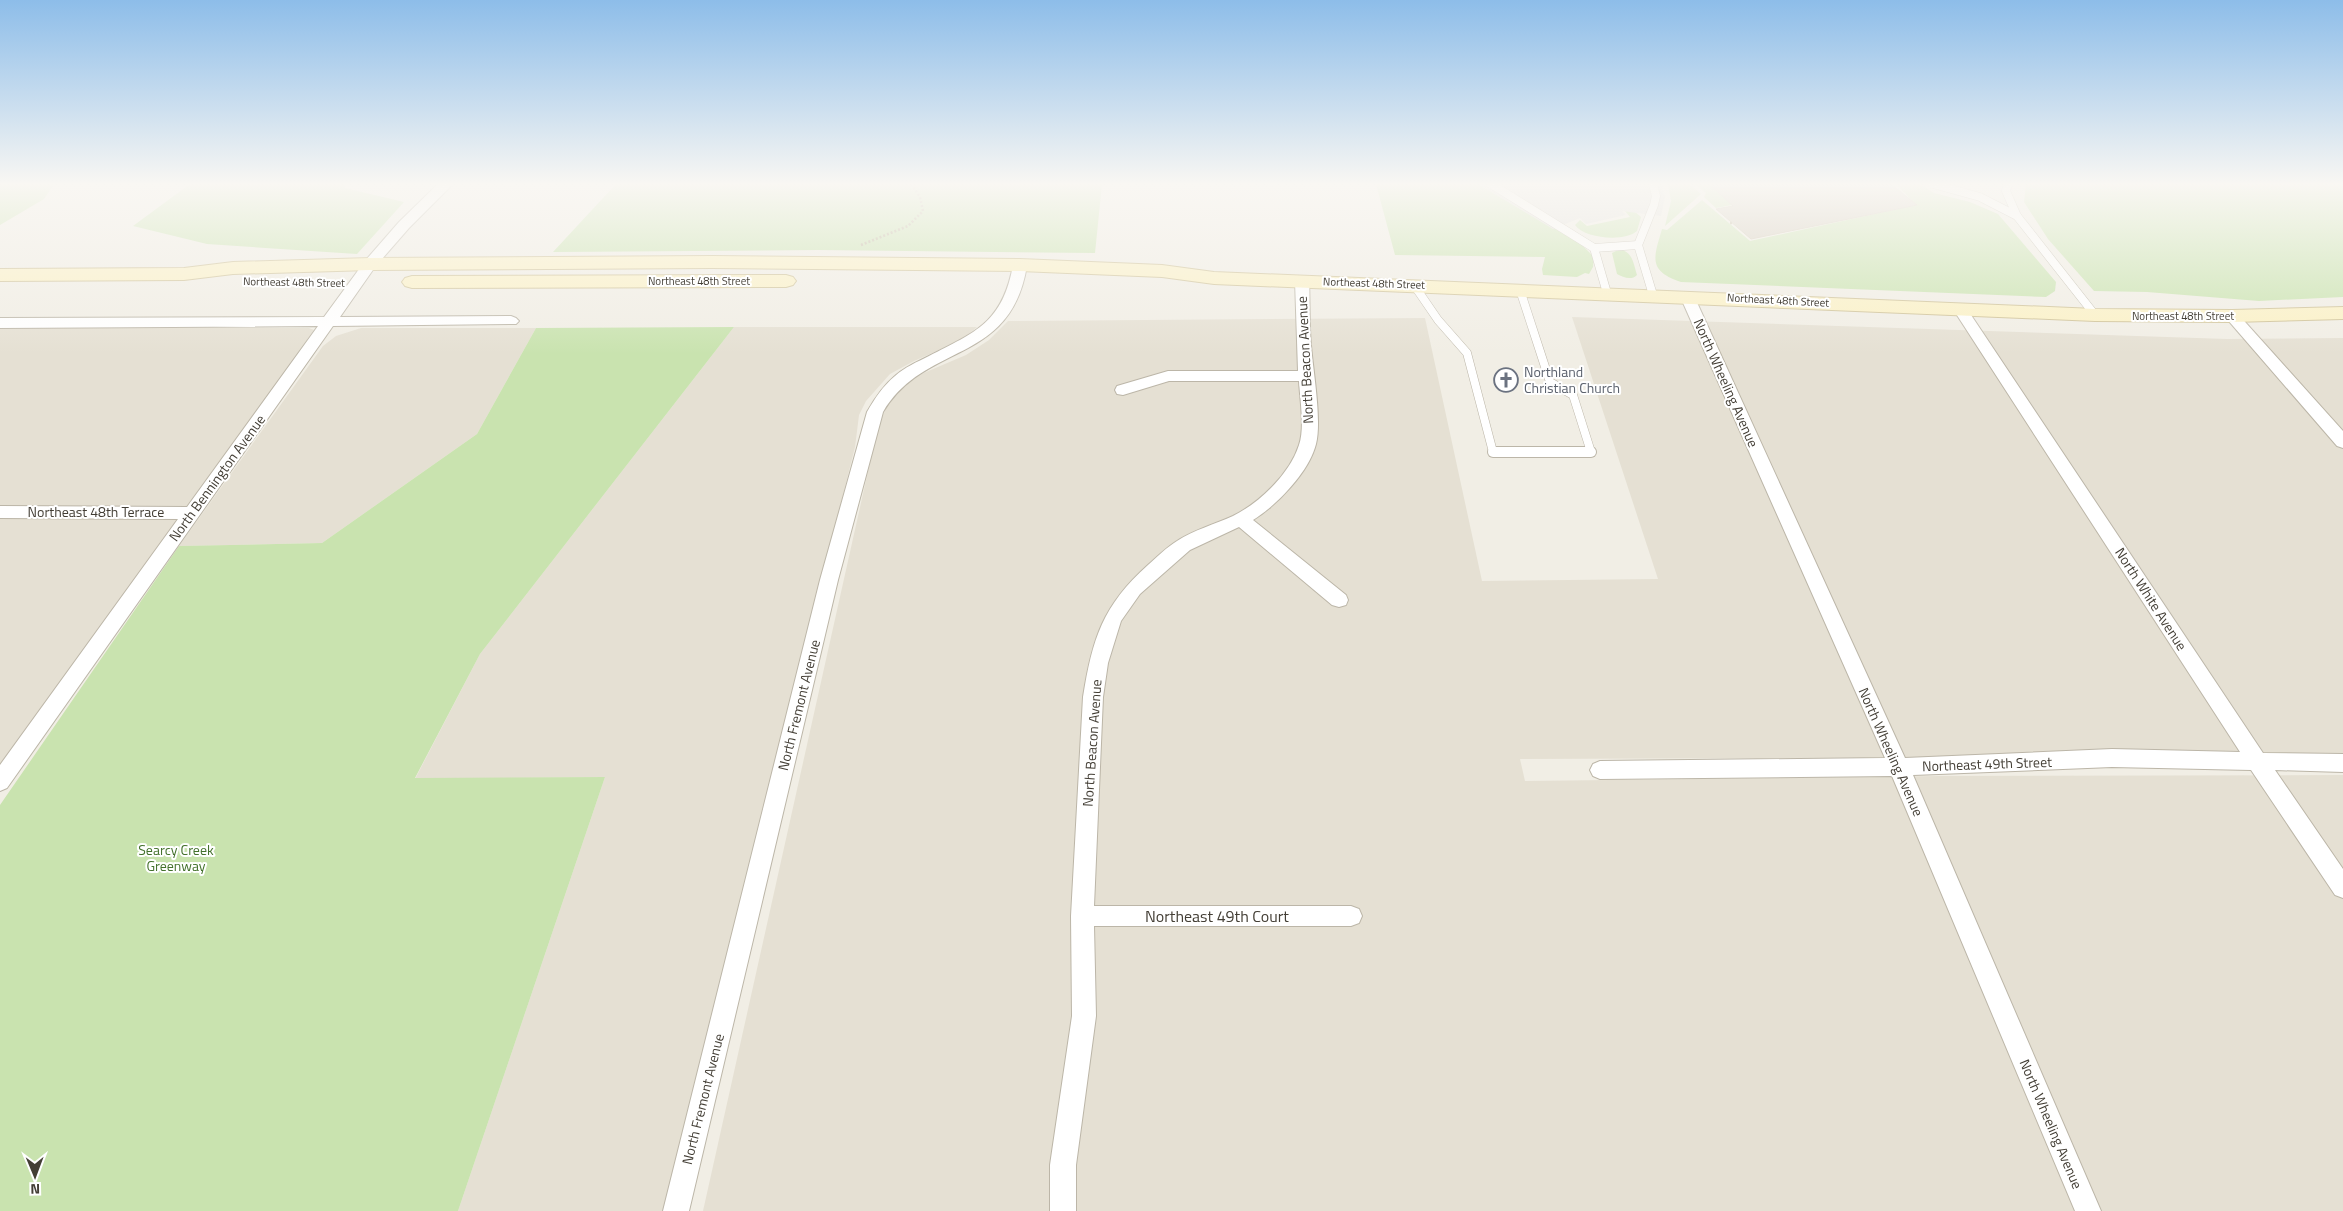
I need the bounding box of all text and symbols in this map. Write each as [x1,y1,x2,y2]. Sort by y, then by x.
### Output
street label: Northeast 48th Street [243,273,345,291]
street label: Northeast 48th Street [648,273,750,289]
street label: Northeast 48th Street [1323,273,1425,293]
street label: Northeast 48th Street [1727,289,1830,311]
street label: North Beacon Avenue [1291,296,1318,424]
street label: Northeast 48th Street [2132,308,2234,324]
street label: North Wheeling Avenue [1689,315,1764,451]
place label: Northland Christian Church [1524,361,1620,398]
church icon: Northland Christian Church [1493,367,1519,393]
street label: North Bennington Avenue [163,410,270,546]
street label: Northeast 48th Terrace [28,501,164,522]
street label: North White Avenue [2110,543,2193,654]
street label: North Fremont Avenue [772,637,825,773]
street label: North Beacon Avenue [1077,679,1106,807]
street label: North Wheeling Avenue [1854,684,1929,820]
street label: Northeast 49th Street [1922,751,2052,776]
park label: Searcy Creek Greenway [138,839,214,876]
street label: Northeast 49th Court [1145,904,1289,928]
street label: North Fremont Avenue [676,1031,729,1167]
street label: North Wheeling Avenue [2015,1056,2088,1192]
north arrow [10,1151,60,1201]
text: N [30,1179,40,1200]

